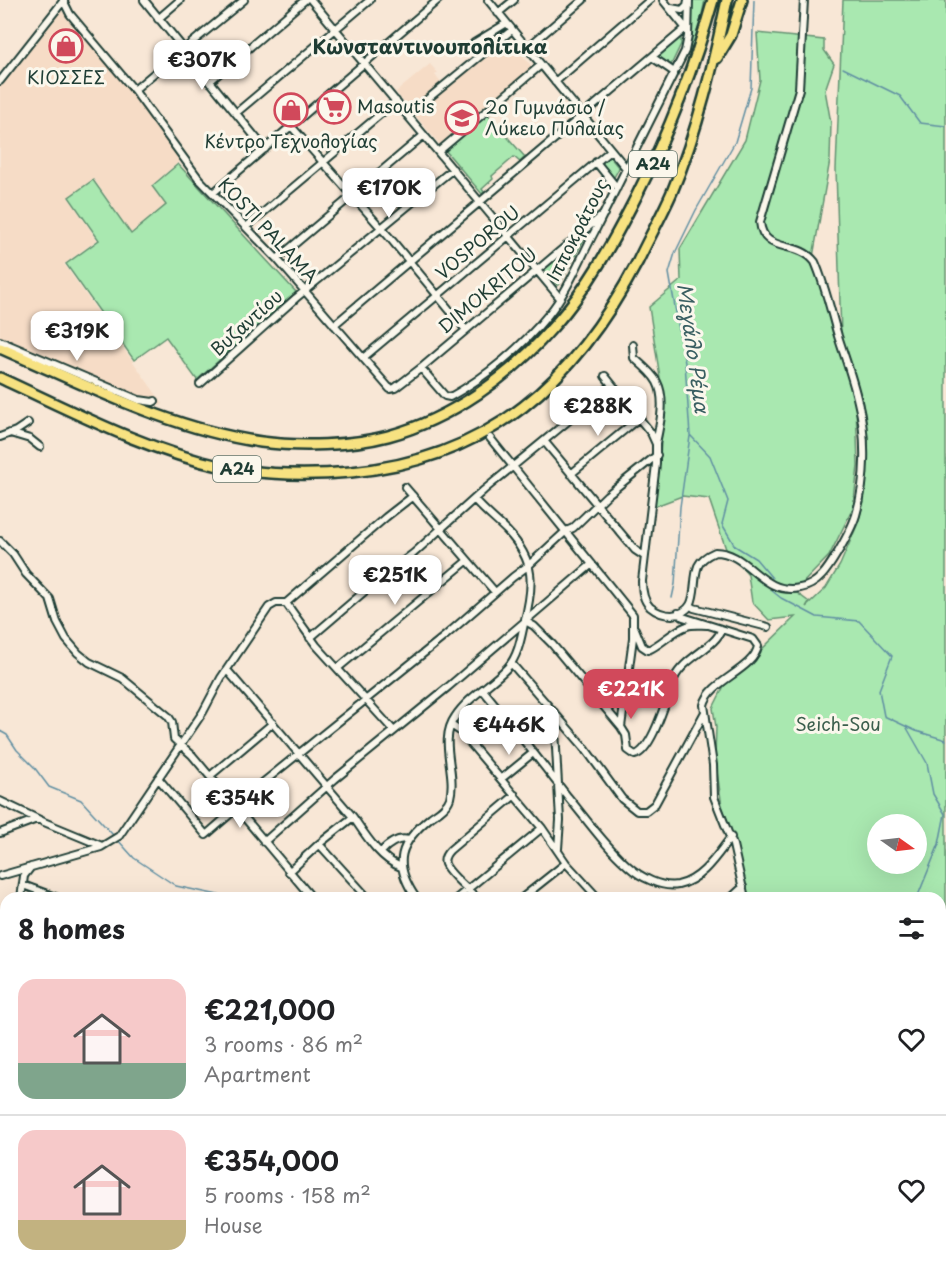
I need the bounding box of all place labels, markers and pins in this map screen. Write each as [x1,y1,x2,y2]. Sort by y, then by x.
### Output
shop icon: ΚΙΟΣΣΕΣ [48,28,84,64]
pin: €307K [160,40,244,91]
place label: ΚΙΟΣΣΕΣ [27,63,105,90]
supermarket icon: Masoutis [316,89,352,125]
shop icon: Κέντρο Τεχνολογίας [273,92,309,128]
place label: Masoutis [357,92,434,119]
place label: 2o Γυμνάσιο / Λύκειο Πυλαίας [485,93,624,141]
school or university icon: 2o Γυμνάσιο / Λύκειο Πυλαίας [444,100,480,136]
place label: Κέντρο Τεχνολογίας [204,127,378,154]
pin: €170K [347,168,431,219]
pin: €319K [35,311,119,362]
pin: €288K [556,386,640,437]
pin: €251K [353,555,437,606]
pin: €221K [589,669,673,720]
pin: €446K [467,705,551,756]
pin: €354K [198,778,282,829]

